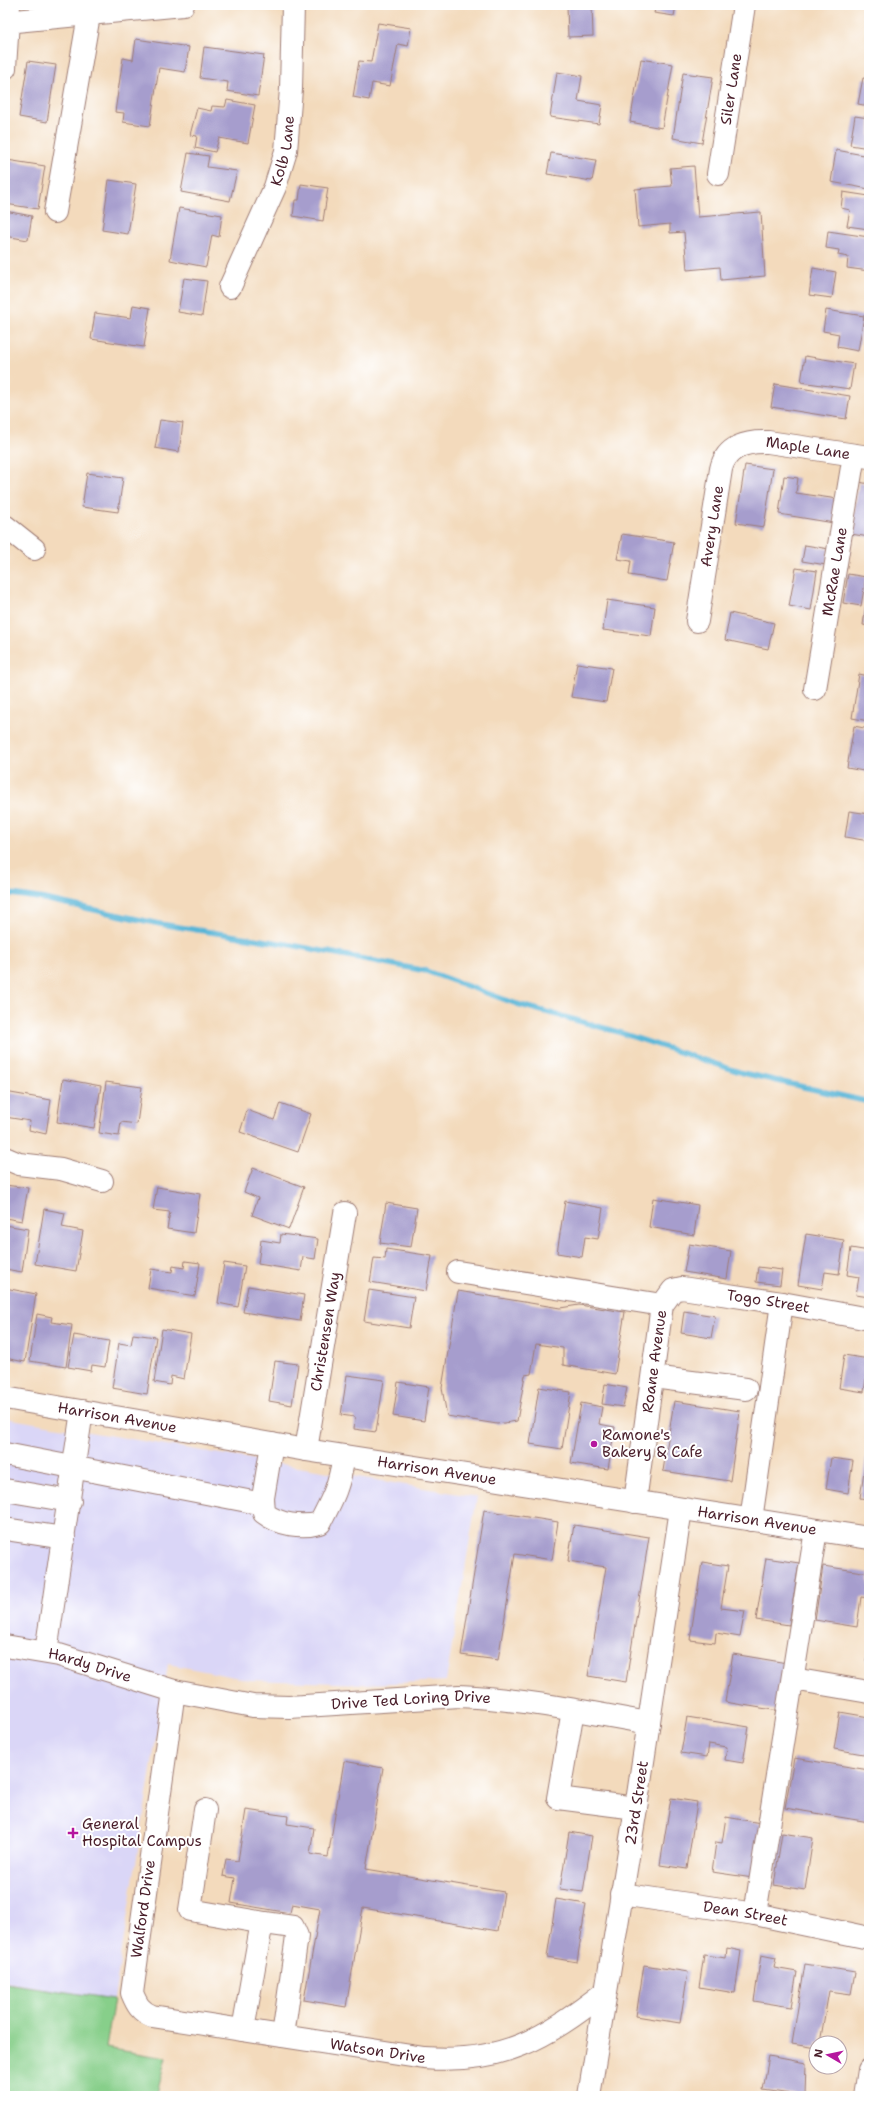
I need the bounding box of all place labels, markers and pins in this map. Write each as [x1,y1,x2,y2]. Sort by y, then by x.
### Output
place label: Ramone's Bakery & Cafe [602,1425,703,1462]
marker: Ramone's Bakery & Cafe [589,1439,599,1449]
place label: General Hospital Campus [82,1814,202,1851]
marker: General Hospital Campus [67,1827,79,1839]

